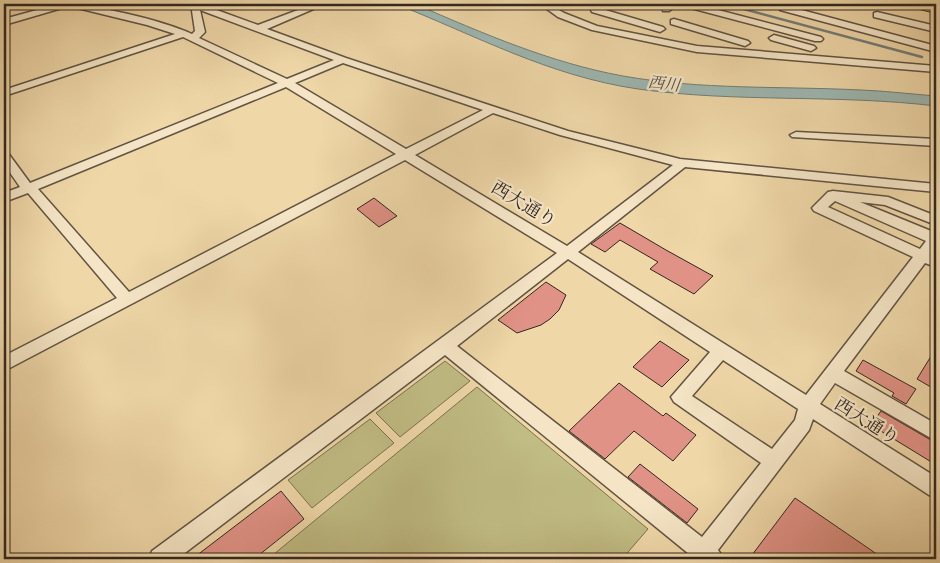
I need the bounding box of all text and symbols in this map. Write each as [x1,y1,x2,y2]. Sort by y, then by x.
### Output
water label: 西川 [647,73,683,97]
street label: 西大通り [486,177,560,234]
street label: 西大通り [830,393,903,451]

